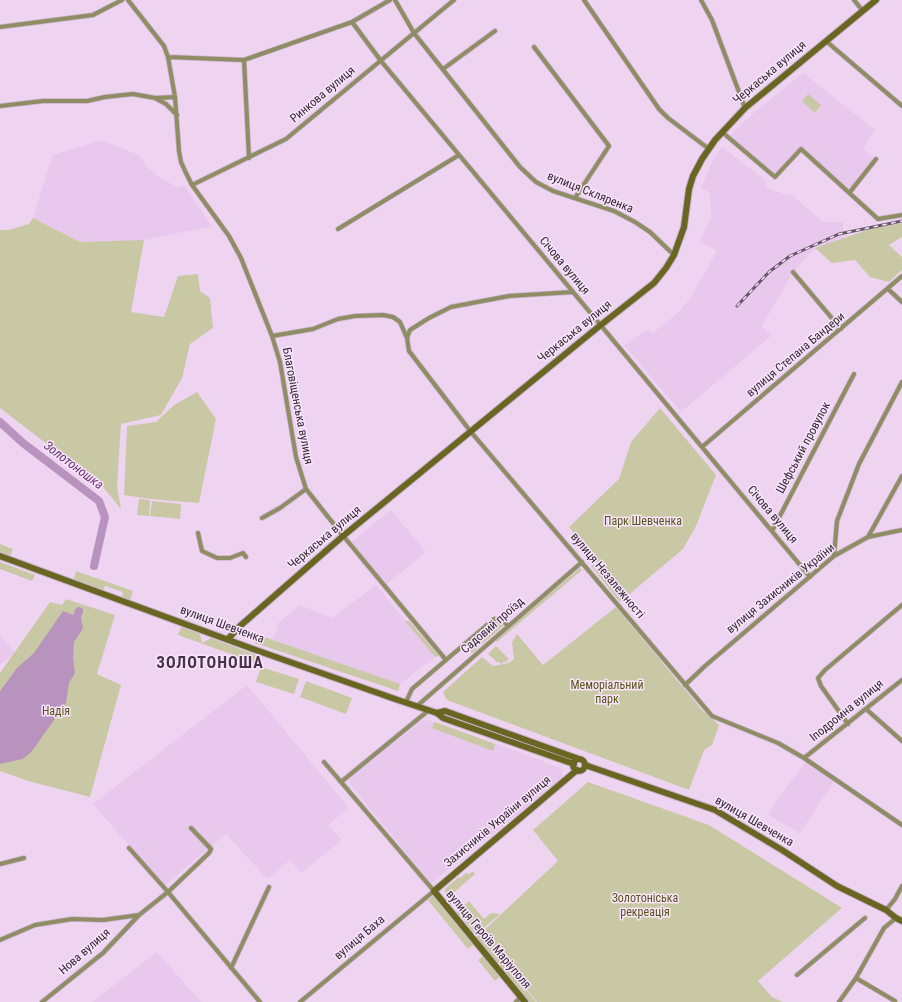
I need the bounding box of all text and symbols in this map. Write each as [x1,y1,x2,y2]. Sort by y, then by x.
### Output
street label: Черкаська вулиця [731,38,809,108]
street label: Ринкова вулиця [288,64,358,126]
street label: вулиця Скляренка [545,169,635,217]
street label: Січова вулиця [536,234,592,298]
street label: Черкаська вулиця [535,298,615,366]
street label: вулиця Степана Бандери [744,310,848,400]
street label: Благовіщенська вулиця [279,346,315,466]
street label: Шефський провулок [774,400,834,496]
water label: Золотоношка [40,439,106,493]
street label: Січова вулиця [744,483,800,547]
street label: Черкаська вулиця [286,503,364,573]
park label: Парк Шевченка [604,515,682,529]
street label: вулиця Незалежності [567,530,647,622]
street label: вулиця Захисників України [724,541,838,637]
street label: Садовий проїзд [459,595,527,657]
street label: вулиця Шевченка [178,603,266,647]
district label: ЗОЛОТОНОША [156,654,264,674]
street label: Іподромна вулиця [807,677,887,745]
park label: Меморіальний парк [570,679,644,707]
park label: Надія [42,705,70,719]
street label: Захисників України вулиця [442,773,554,871]
street label: вулиця Шевченка [712,794,796,850]
street label: вулиця Героїв Маріуполя [443,888,533,992]
park label: Золотоніська рекреація [612,892,678,920]
street label: вулиця Баха [332,913,388,963]
street label: Нова вулиця [56,926,114,978]

